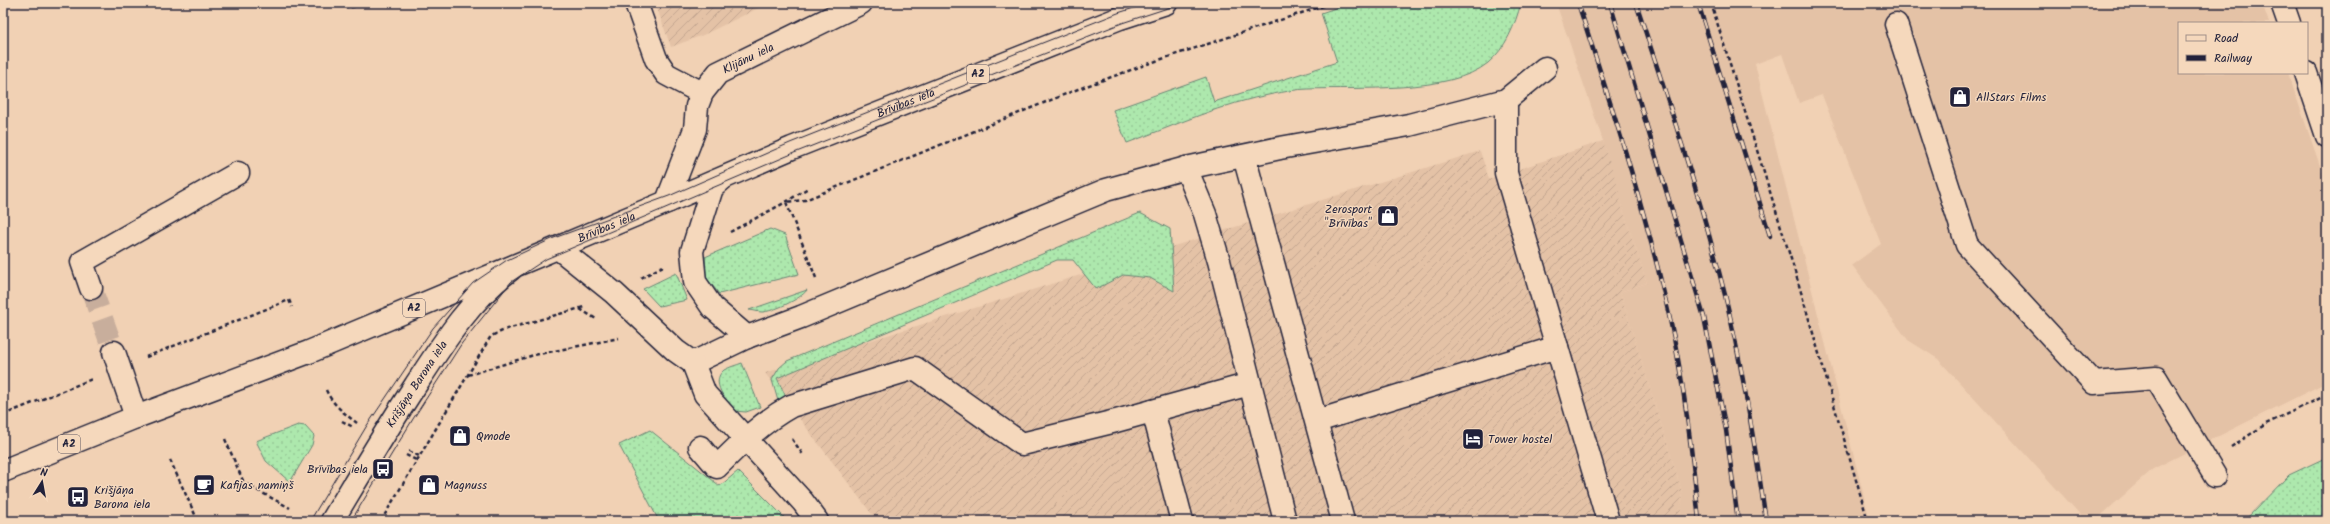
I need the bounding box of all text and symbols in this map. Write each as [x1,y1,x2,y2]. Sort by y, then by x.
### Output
legend [2178,22,2308,74]
text: Road [2214,29,2239,48]
street label: Klijānu iela [719,37,778,79]
text: Railway [2214,49,2252,68]
road number: A2 [967,65,989,83]
street label: Brīvības iela [874,83,938,123]
shop icon: AllStars Films [1947,84,1973,110]
place label: AllStars Films [1976,88,2046,107]
place label: Zerosport "Brīvības" [1325,200,1372,233]
shop icon: Zerosport "Brīvības" [1375,203,1401,229]
street label: Brīvības iela [575,206,639,248]
road number: A2 [403,299,425,317]
street label: Krišjāņa Barona iela [381,336,452,431]
shop icon: Qmode [447,423,473,449]
hotel icon: Tower hostel [1460,426,1486,452]
place label: Qmode [476,427,511,446]
place label: Tower hostel [1488,430,1552,449]
road number: A2 [58,435,80,453]
bus stop icon: Brīvības iela [370,456,396,482]
place label: Brīvības iela [307,460,368,479]
north arrow [22,462,62,502]
text: N [39,464,49,483]
cafe icon: Kafijas namiņš [191,472,217,498]
shop icon: Magnuss [416,472,442,498]
place label: Kafijas namiņš [220,476,294,495]
place label: Magnuss [444,476,487,495]
place label: Krišjāņa Barona iela [94,481,151,514]
bus stop icon: Krišjāņa Barona iela [65,484,91,510]

